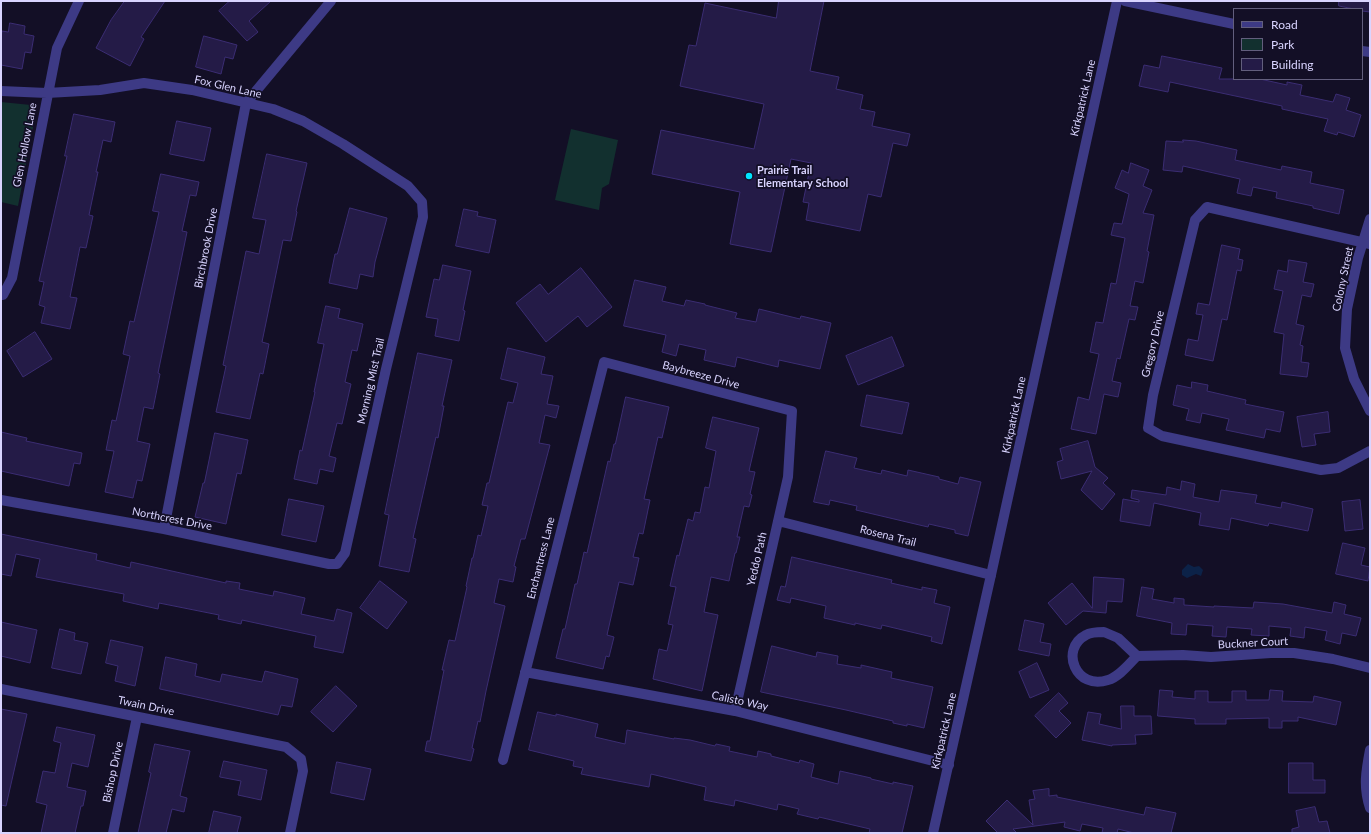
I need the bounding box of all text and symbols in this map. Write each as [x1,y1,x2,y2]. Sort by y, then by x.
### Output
legend [1233,8,1363,80]
text: Road [1271,17,1298,32]
text: Park [1271,37,1294,52]
text: Building [1271,57,1314,72]
street label: Kirkpatrick Lane [1068,58,1098,138]
street label: Fox Glen Lane [193,73,263,101]
street label: Glen Hollow Lane [10,102,40,188]
place label: Prairie Trail Elementary School [757,163,848,189]
marker: Prairie Trail Elementary School [744,171,754,181]
street label: Birchbrook Drive [192,207,220,289]
street label: Colony Street [1330,245,1356,313]
street label: Gregory Drive [1139,309,1167,379]
street label: Morning Mist Trail [355,337,387,425]
street label: Baybreeze Drive [661,358,741,392]
street label: Kirkpatrick Lane [999,375,1029,455]
street label: Northcrest Drive [131,505,213,533]
street label: Enchantress Lane [524,516,558,600]
street label: Rosena Trail [858,523,918,549]
street label: Yeddo Path [744,531,770,587]
street label: Buckner Court [1218,635,1288,651]
street label: Calisto Way [710,689,770,713]
street label: Kirkpatrick Lane [929,691,959,771]
street label: Twain Drive [117,694,175,718]
street label: Bishop Drive [100,740,126,804]

